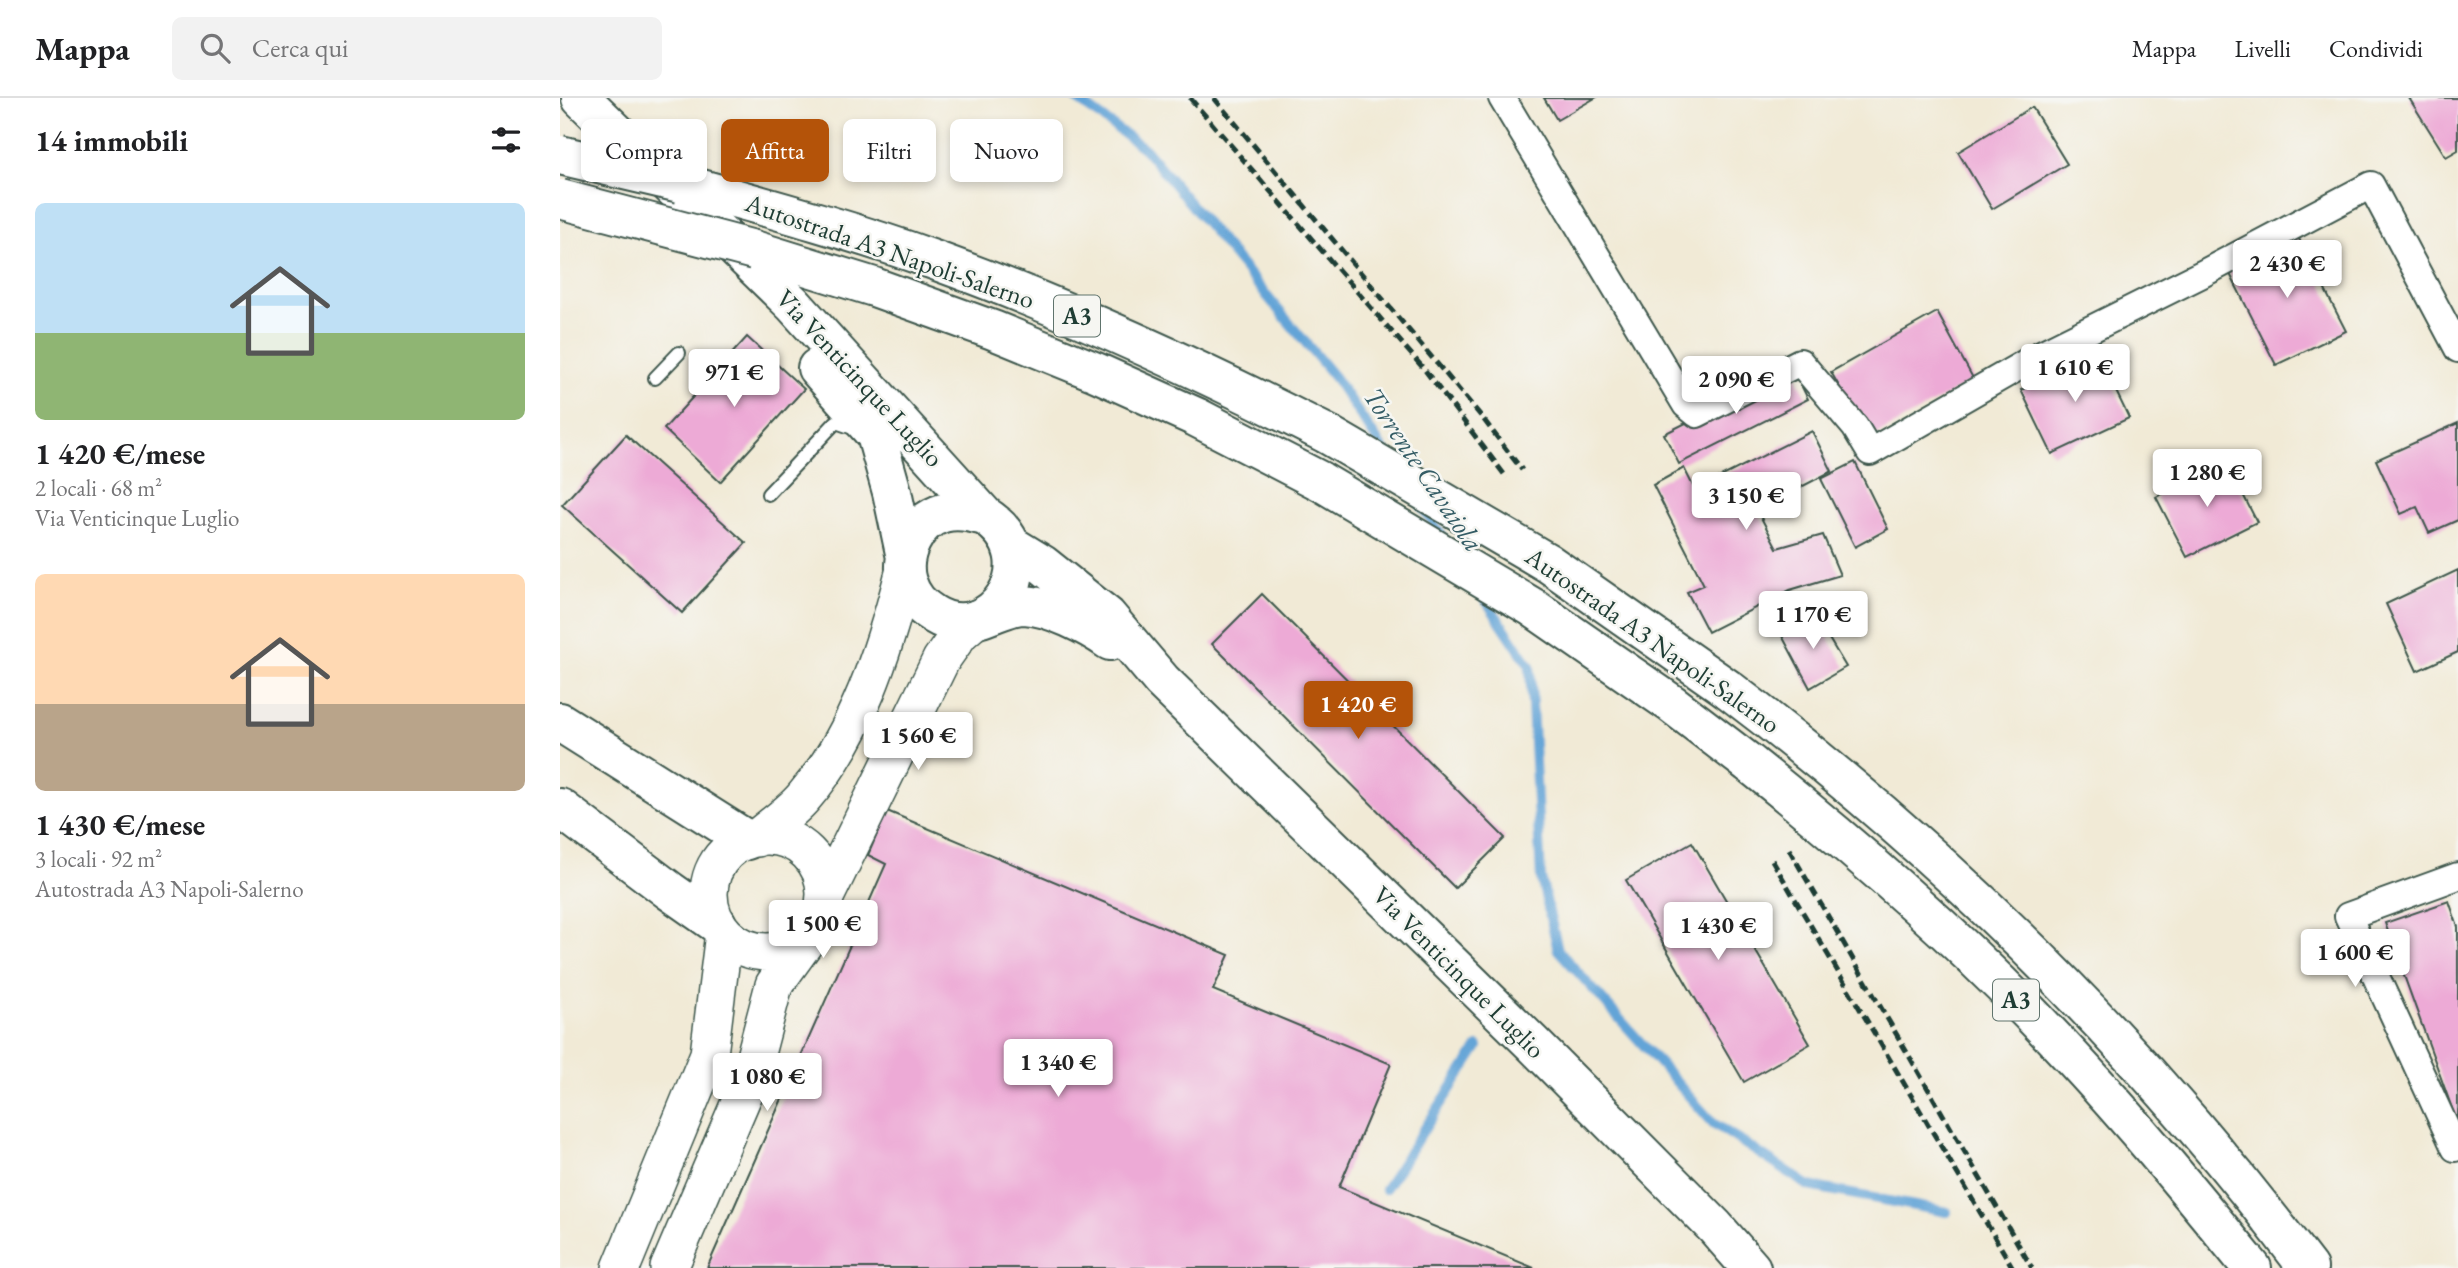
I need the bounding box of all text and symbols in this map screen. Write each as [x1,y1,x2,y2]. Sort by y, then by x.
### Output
search box [172,17,662,80]
text: Mappa [35,27,130,70]
icon: search [196,29,234,67]
text: Cerca qui [252,31,348,65]
text: Mappa [2132,33,2196,64]
text: Livelli [2234,33,2291,64]
text: Condividi [2329,33,2423,64]
chip: Compra [581,119,707,182]
chip: Affitta [721,119,829,182]
chip: Filtri [843,119,936,182]
chip: Nuovo [950,119,1063,182]
text: 14 immobili [35,121,188,160]
icon: filters [487,121,525,159]
street label: Autostrada A3 Napoli-Salerno [740,185,1039,316]
pin: 2 430 € [2222,240,2352,300]
icon: home [217,248,343,374]
text: 2 430 € [2249,248,2325,278]
street label: Via Venticinque Luglio [769,282,951,474]
road number: A3 [1054,296,1100,336]
pin: 1 610 € [2010,344,2140,404]
pin: 971 € [685,350,783,409]
text: 1 610 € [2037,352,2113,382]
pin: 2 090 € [1671,356,1801,416]
text: 971 € [705,357,763,387]
text: 2 090 € [1698,364,1774,394]
water label: Torrente Cavaiola [1356,380,1492,558]
text: 1 420 €/mese [35,434,205,473]
pin: 1 280 € [2142,450,2272,509]
text: 1 280 € [2169,457,2245,487]
pin: 3 150 € [1681,472,1811,532]
text: 2 locali · 68 m² [35,473,162,503]
text: 3 150 € [1708,480,1784,510]
text: Via Venticinque Luglio [35,503,239,533]
street label: Autostrada A3 Napoli-Salerno [1518,538,1787,741]
pin: 1 170 € [1748,592,1878,651]
text: 1 170 € [1775,599,1851,629]
icon: home [217,619,343,745]
pin: 1 420 € [1293,682,1423,741]
text: 1 420 € [1320,689,1396,719]
pin: 1 560 € [853,712,983,772]
text: 1 560 € [880,720,956,750]
text: 1 430 €/mese [35,805,205,844]
text: 3 locali · 92 m² [35,844,162,874]
text: Autostrada A3 Napoli-Salerno [35,874,304,904]
street label: Via Venticinque Luglio [1365,878,1553,1066]
pin: 1 500 € [758,900,888,960]
pin: 1 430 € [1653,902,1783,962]
text: 1 500 € [785,908,861,938]
text: 1 430 € [1680,910,1756,940]
pin: 1 600 € [2290,930,2420,989]
text: 1 600 € [2317,937,2393,967]
road number: A3 [1993,980,2039,1020]
pin: 1 340 € [993,1040,1123,1099]
text: 1 340 € [1020,1047,1096,1077]
pin: 1 080 € [702,1054,832,1113]
text: 1 080 € [729,1061,805,1091]

